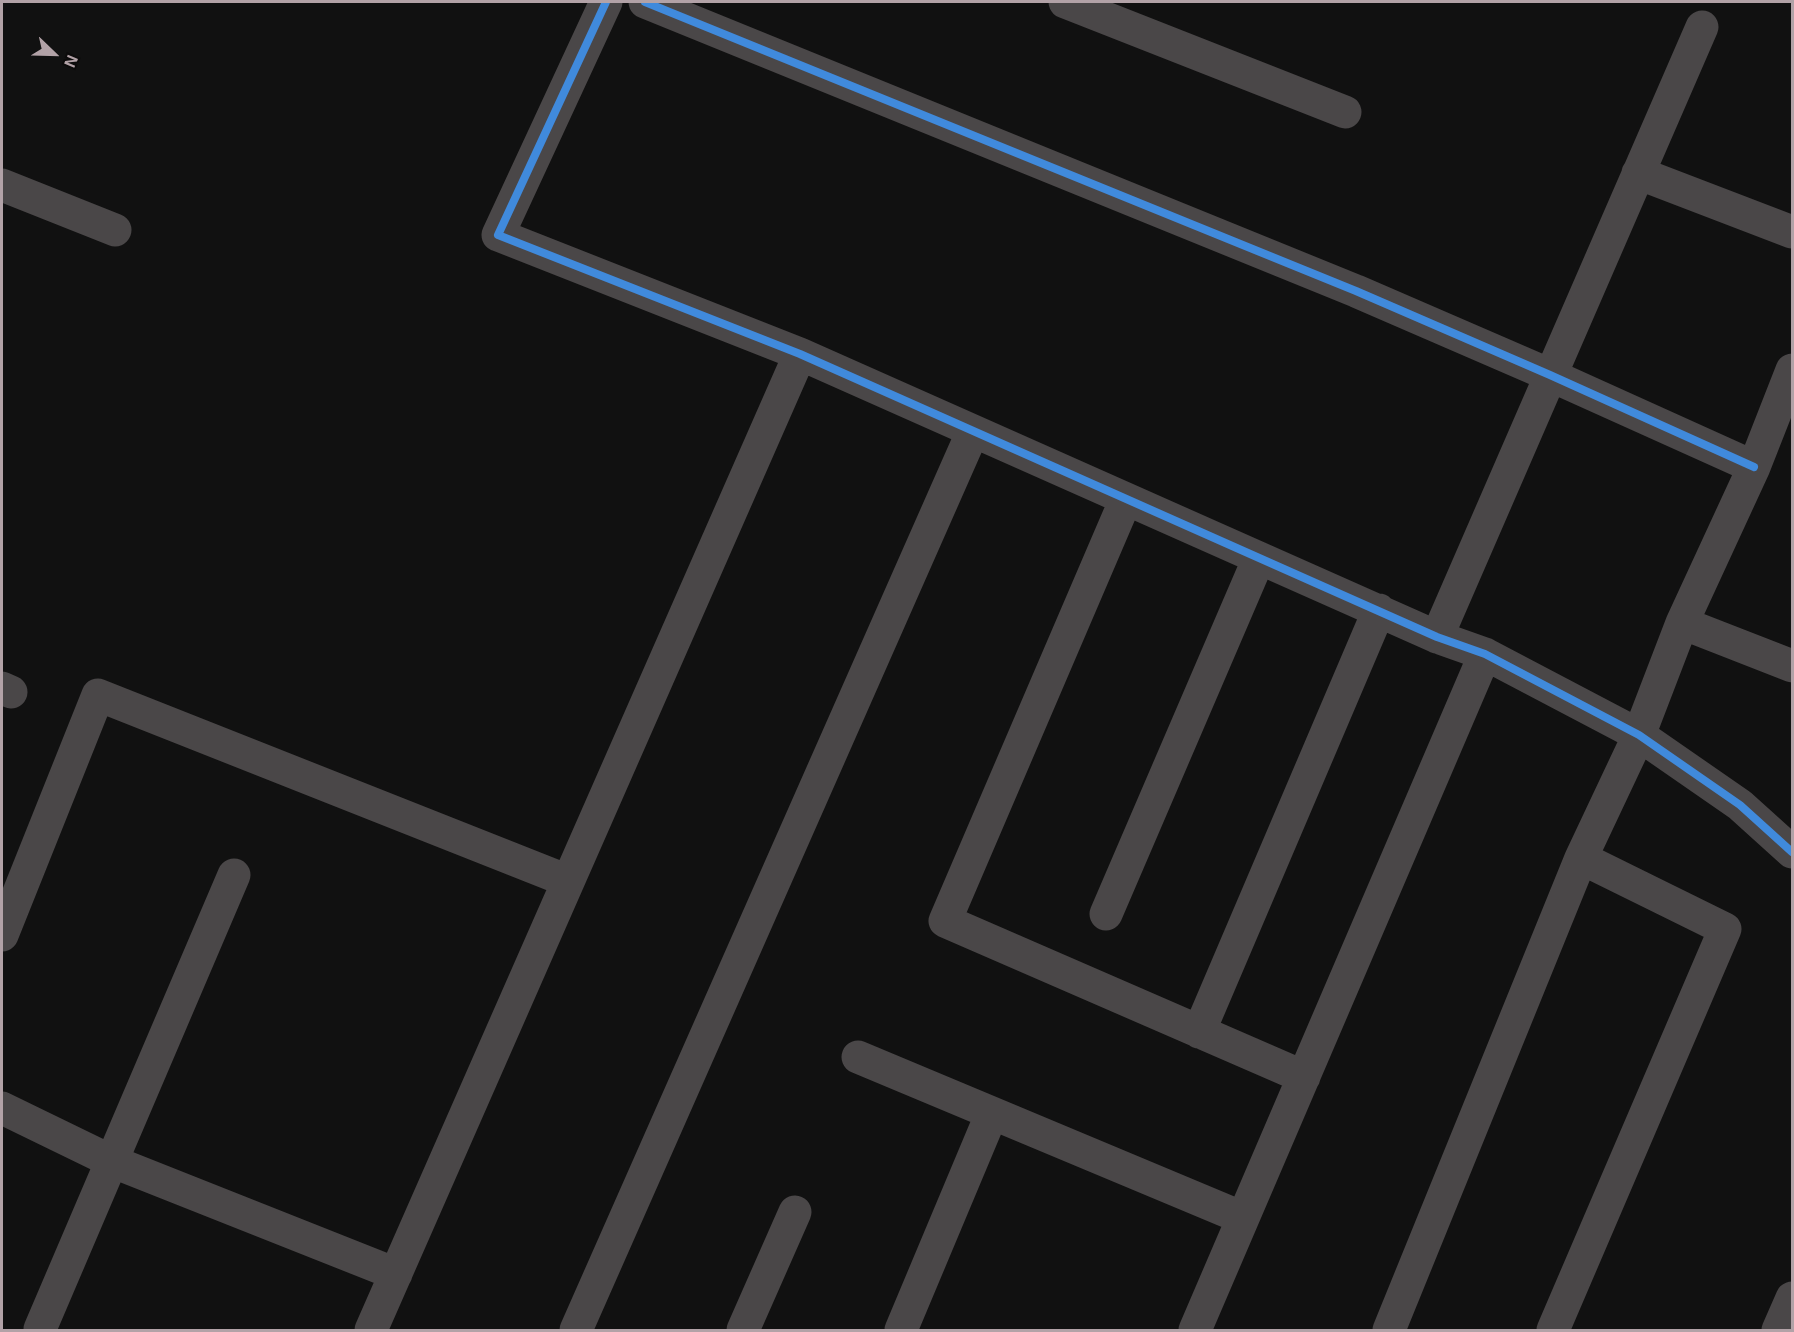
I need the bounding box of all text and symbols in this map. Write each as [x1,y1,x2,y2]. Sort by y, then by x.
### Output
north arrow [24,24,84,84]
text: N [61,53,81,70]

